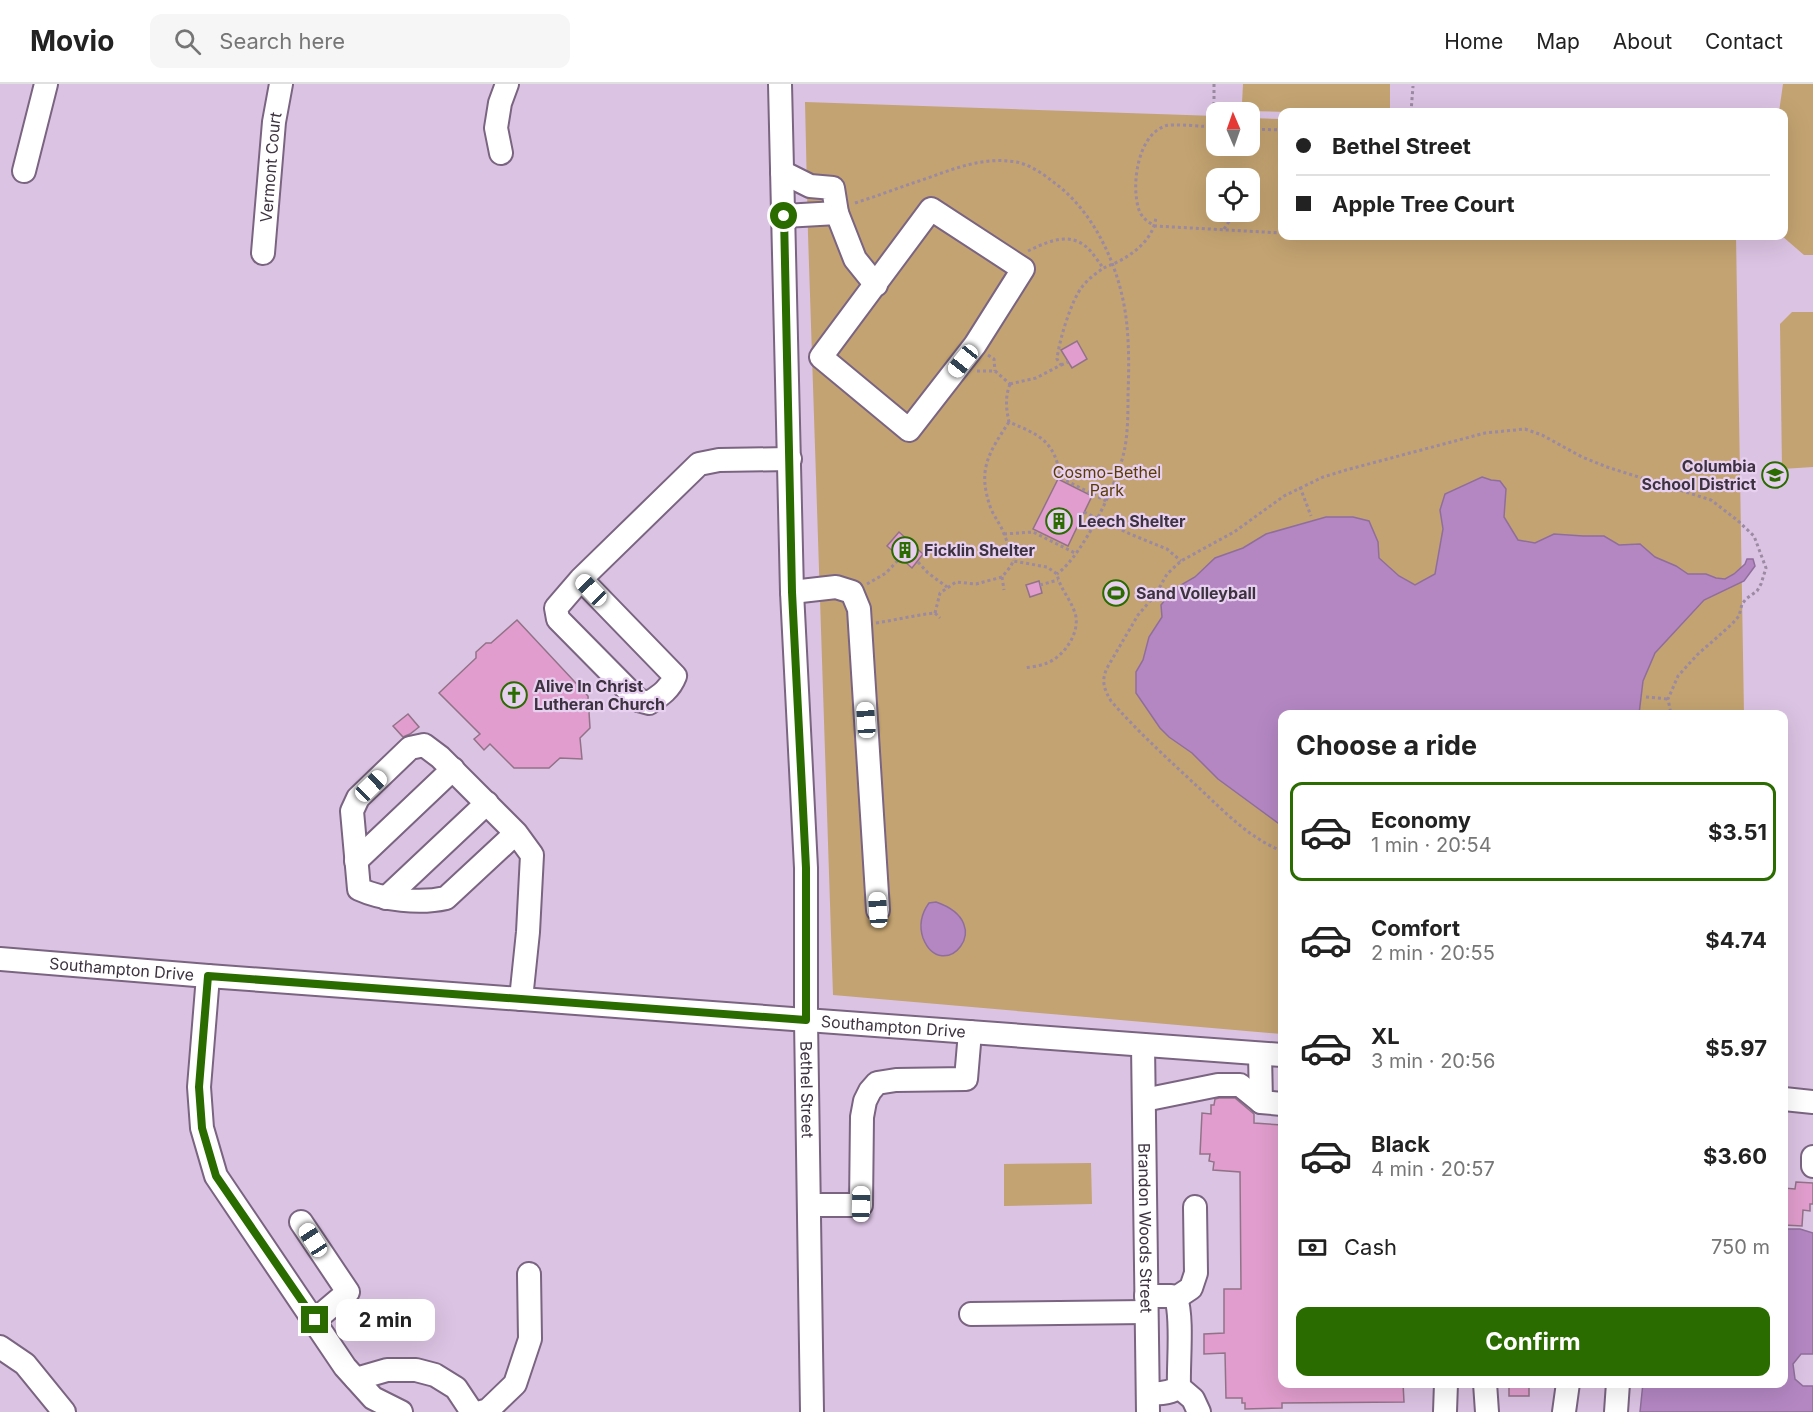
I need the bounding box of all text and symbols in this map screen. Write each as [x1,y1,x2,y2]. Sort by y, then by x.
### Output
search box [150,14,570,68]
text: Movio [30,24,114,58]
icon: search [171,25,204,58]
text: Search here [219,28,345,54]
text: Home [1444,29,1503,54]
text: Map [1536,29,1580,54]
text: About [1613,29,1672,54]
text: Contact [1705,29,1783,54]
north arrow [1206,102,1260,156]
map controls [1206,102,1260,222]
street label: Vermont Court [256,110,286,223]
text: Bethel Street [1332,133,1471,159]
button: locate [1206,168,1260,222]
text: Apple Tree Court [1332,191,1515,217]
route start [770,202,797,229]
car [945,341,981,381]
place label: Columbia School District [1641,456,1756,494]
school or university icon: Columbia School District [1760,460,1790,490]
park label: Cosmo-Bethel Park [1053,462,1161,500]
building icon: Leech Shelter [1044,506,1074,536]
place label: Leech Shelter [1078,511,1186,531]
building icon: Ficklin Shelter [890,535,920,565]
place label: Ficklin Shelter [924,540,1036,560]
car [572,571,610,609]
sports icon: Sand Volleyball [1101,578,1131,608]
place label: Sand Volleyball [1136,583,1256,603]
place label: Alive In Christ Lutheran Church [534,676,665,714]
church icon: Alive In Christ Lutheran Church [499,680,529,710]
car [856,701,876,739]
text: Choose a ride [1296,729,1477,762]
car [352,767,390,805]
icon: car [1299,805,1353,859]
text: Economy [1371,807,1471,833]
text: $3.51 [1708,819,1767,845]
text: 1 min · 20:54 [1371,833,1492,857]
car [868,891,888,929]
icon: car [1299,913,1353,967]
text: Comfort [1371,915,1460,941]
text: $4.74 [1705,927,1767,953]
text: 2 min · 20:55 [1371,941,1495,965]
street label: Southampton Drive [48,953,195,985]
street label: Southampton Drive [820,1011,967,1042]
icon: car [1299,1021,1353,1075]
text: XL [1371,1023,1400,1049]
text: $5.97 [1705,1035,1767,1061]
street label: Bethel Street [796,1041,818,1138]
text: 3 min · 20:56 [1371,1049,1495,1073]
icon: car [1299,1129,1353,1183]
text: Black [1371,1131,1430,1157]
street label: Brandon Woods Street [1134,1143,1157,1313]
text: $3.60 [1703,1143,1767,1169]
text: 4 min · 20:57 [1371,1157,1495,1181]
car [852,1186,870,1222]
car [296,1220,330,1260]
icon: cash [1296,1231,1329,1264]
text: Cash [1344,1234,1397,1260]
text: 750 m [1711,1235,1770,1259]
callout: 2 min [336,1299,435,1341]
route end [301,1306,328,1333]
button: Confirm [1296,1307,1770,1376]
text: 2 min [359,1308,412,1332]

